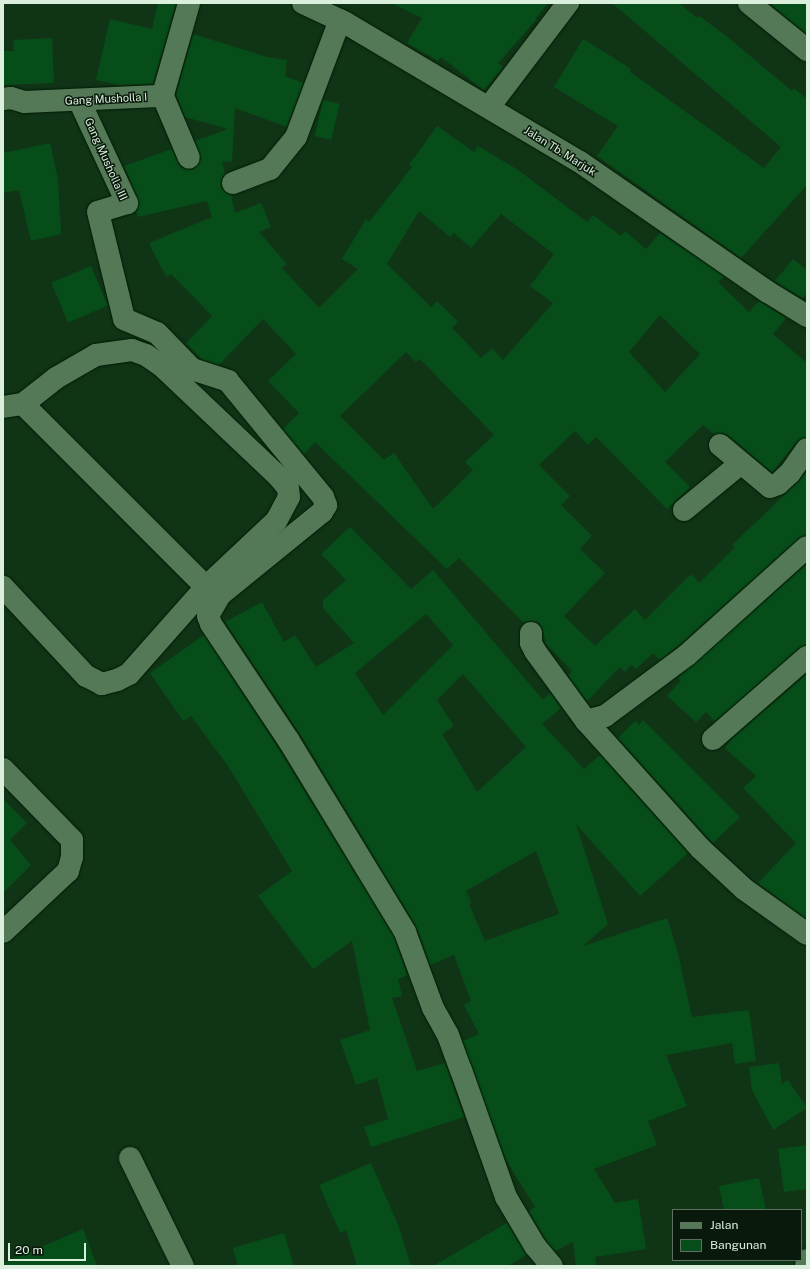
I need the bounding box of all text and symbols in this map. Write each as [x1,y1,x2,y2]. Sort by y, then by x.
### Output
street label: Gang Musholla I [64,90,148,108]
street label: Gang Musholla III [82,116,130,202]
street label: Jalan Tb. Marjuk [521,124,599,178]
legend [672,1209,802,1261]
text: Jalan [710,1218,738,1232]
scale bar [10,1235,88,1261]
text: Bangunan [710,1238,766,1252]
text: 20 m [15,1243,43,1257]

